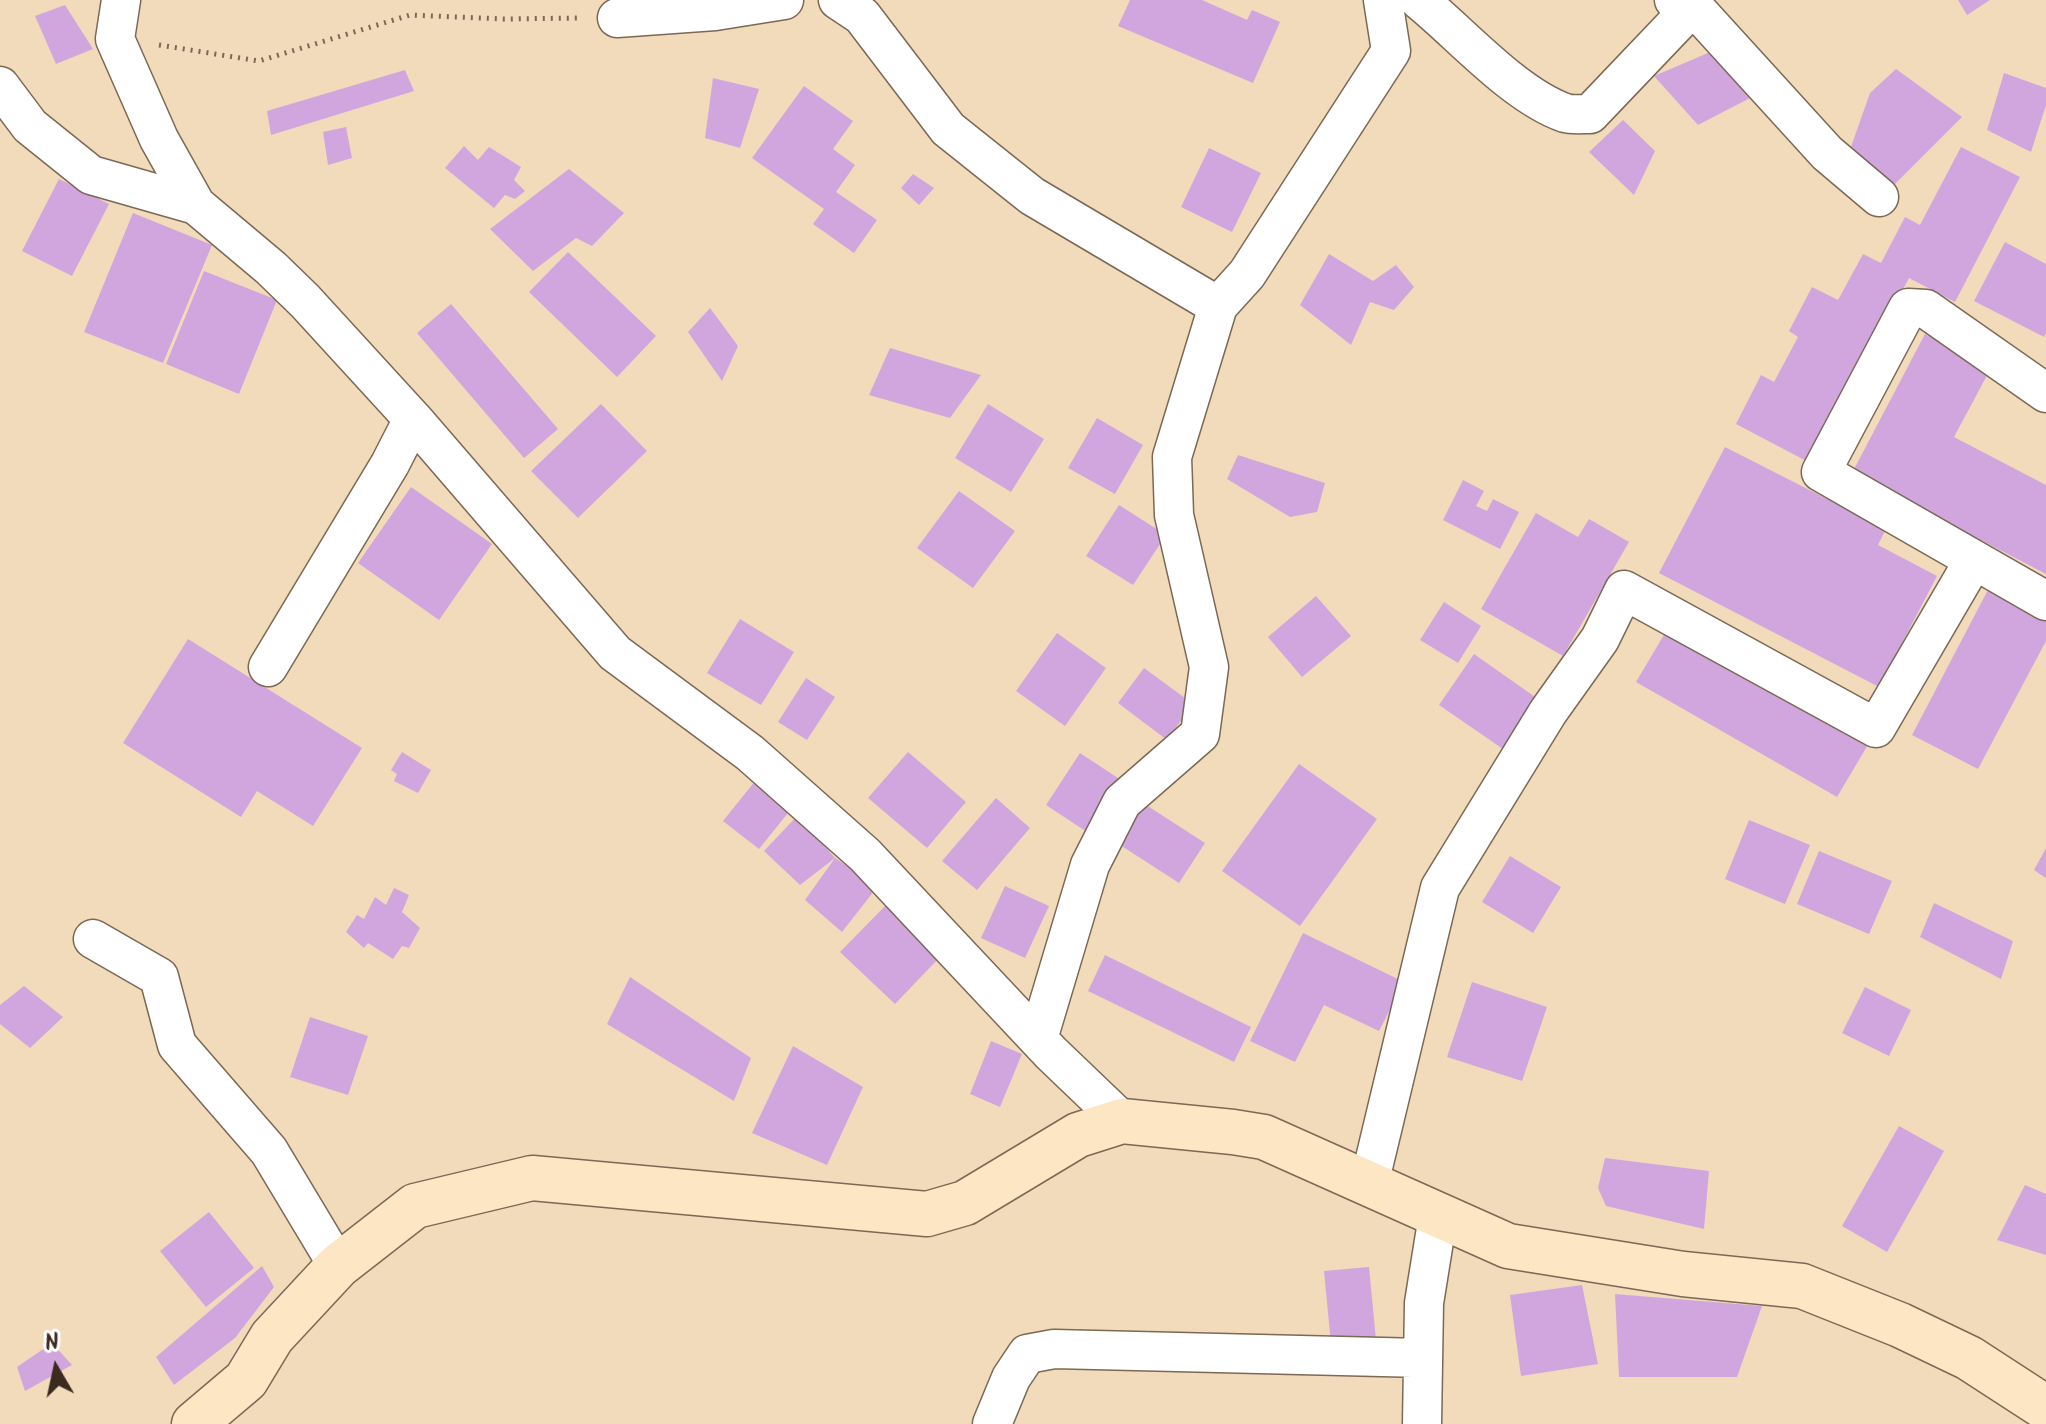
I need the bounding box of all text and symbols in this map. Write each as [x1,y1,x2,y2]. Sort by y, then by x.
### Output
text: N [43,1325,62,1362]
north arrow [16,1328,96,1408]

